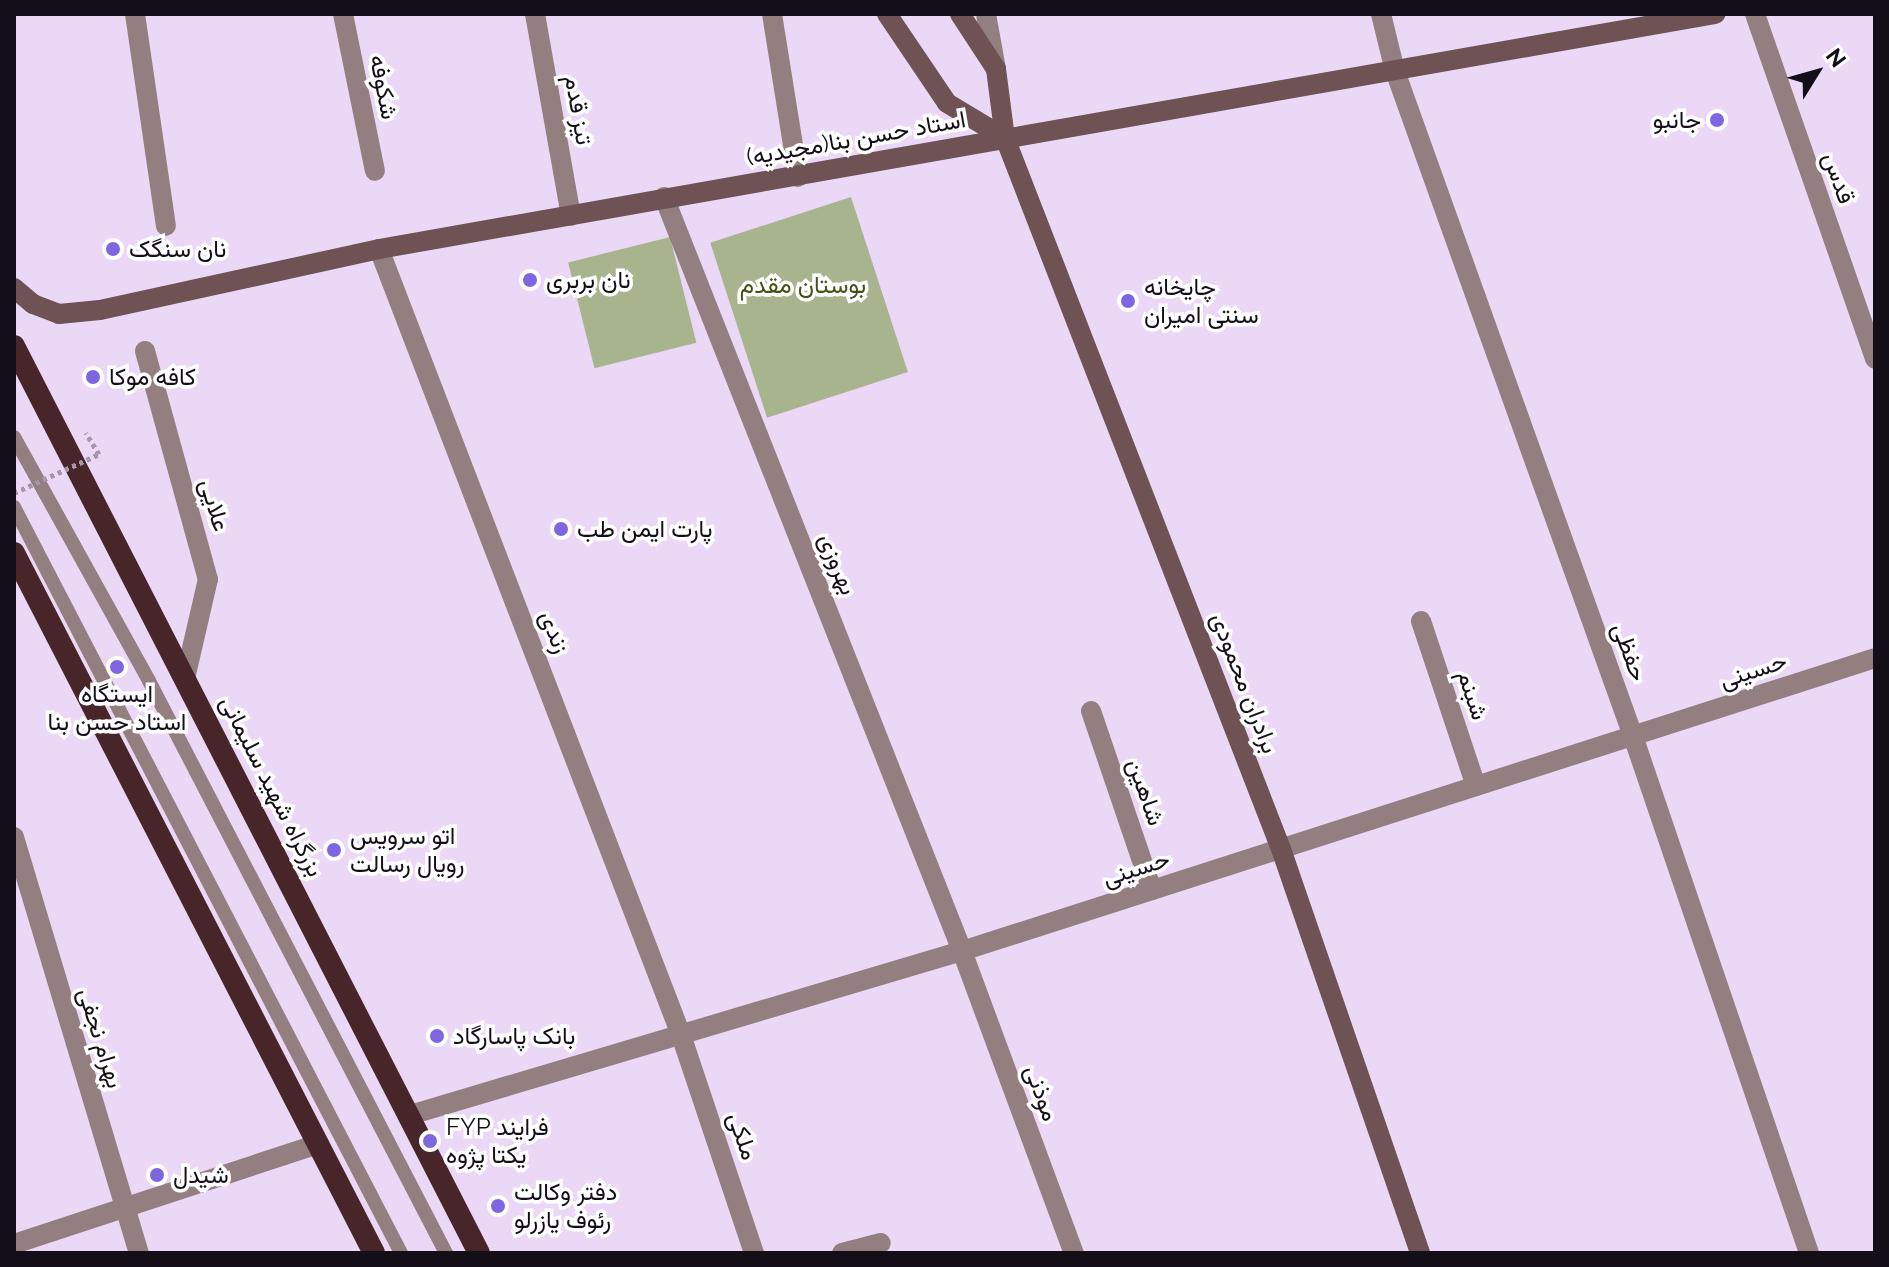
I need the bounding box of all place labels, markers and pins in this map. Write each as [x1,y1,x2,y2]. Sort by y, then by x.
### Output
place label: جانبو [1653,106,1701,134]
marker: جانبو [1708,111,1726,129]
place label: نان سنگک [129,235,226,263]
marker: نان سنگک [104,240,122,258]
place label: نان بربری [546,266,631,294]
marker: نان بربری [521,271,539,289]
place label: چایخانه سنتی امیران [1144,273,1259,329]
marker: چایخانه سنتی امیران [1119,292,1137,310]
place label: کافه موکا [109,363,196,391]
marker: کافه موکا [84,368,102,386]
place label: پارت ایمن طب [577,515,712,543]
marker: پارت ایمن طب [552,520,570,538]
marker: ایستگاه استاد حسن بنا [108,658,126,676]
place label: ایستگاه استاد حسن بنا [48,680,186,736]
place label: اتو سرویس رویال رسالت [350,822,465,878]
marker: اتو سرویس رویال رسالت [325,841,343,859]
place label: بانک پاسارگاد [453,1022,575,1050]
marker: بانک پاسارگاد [428,1027,446,1045]
place label: FYP فرایند یکتا پژوه [446,1113,549,1169]
marker: FYP فرایند یکتا پژوه [421,1132,439,1150]
place label: شیدل [173,1161,229,1189]
marker: شیدل [148,1166,166,1184]
place label: دفتر وکالت رئوف یازرلو [514,1178,617,1234]
marker: دفتر وکالت رئوف یازرلو [489,1197,507,1215]

